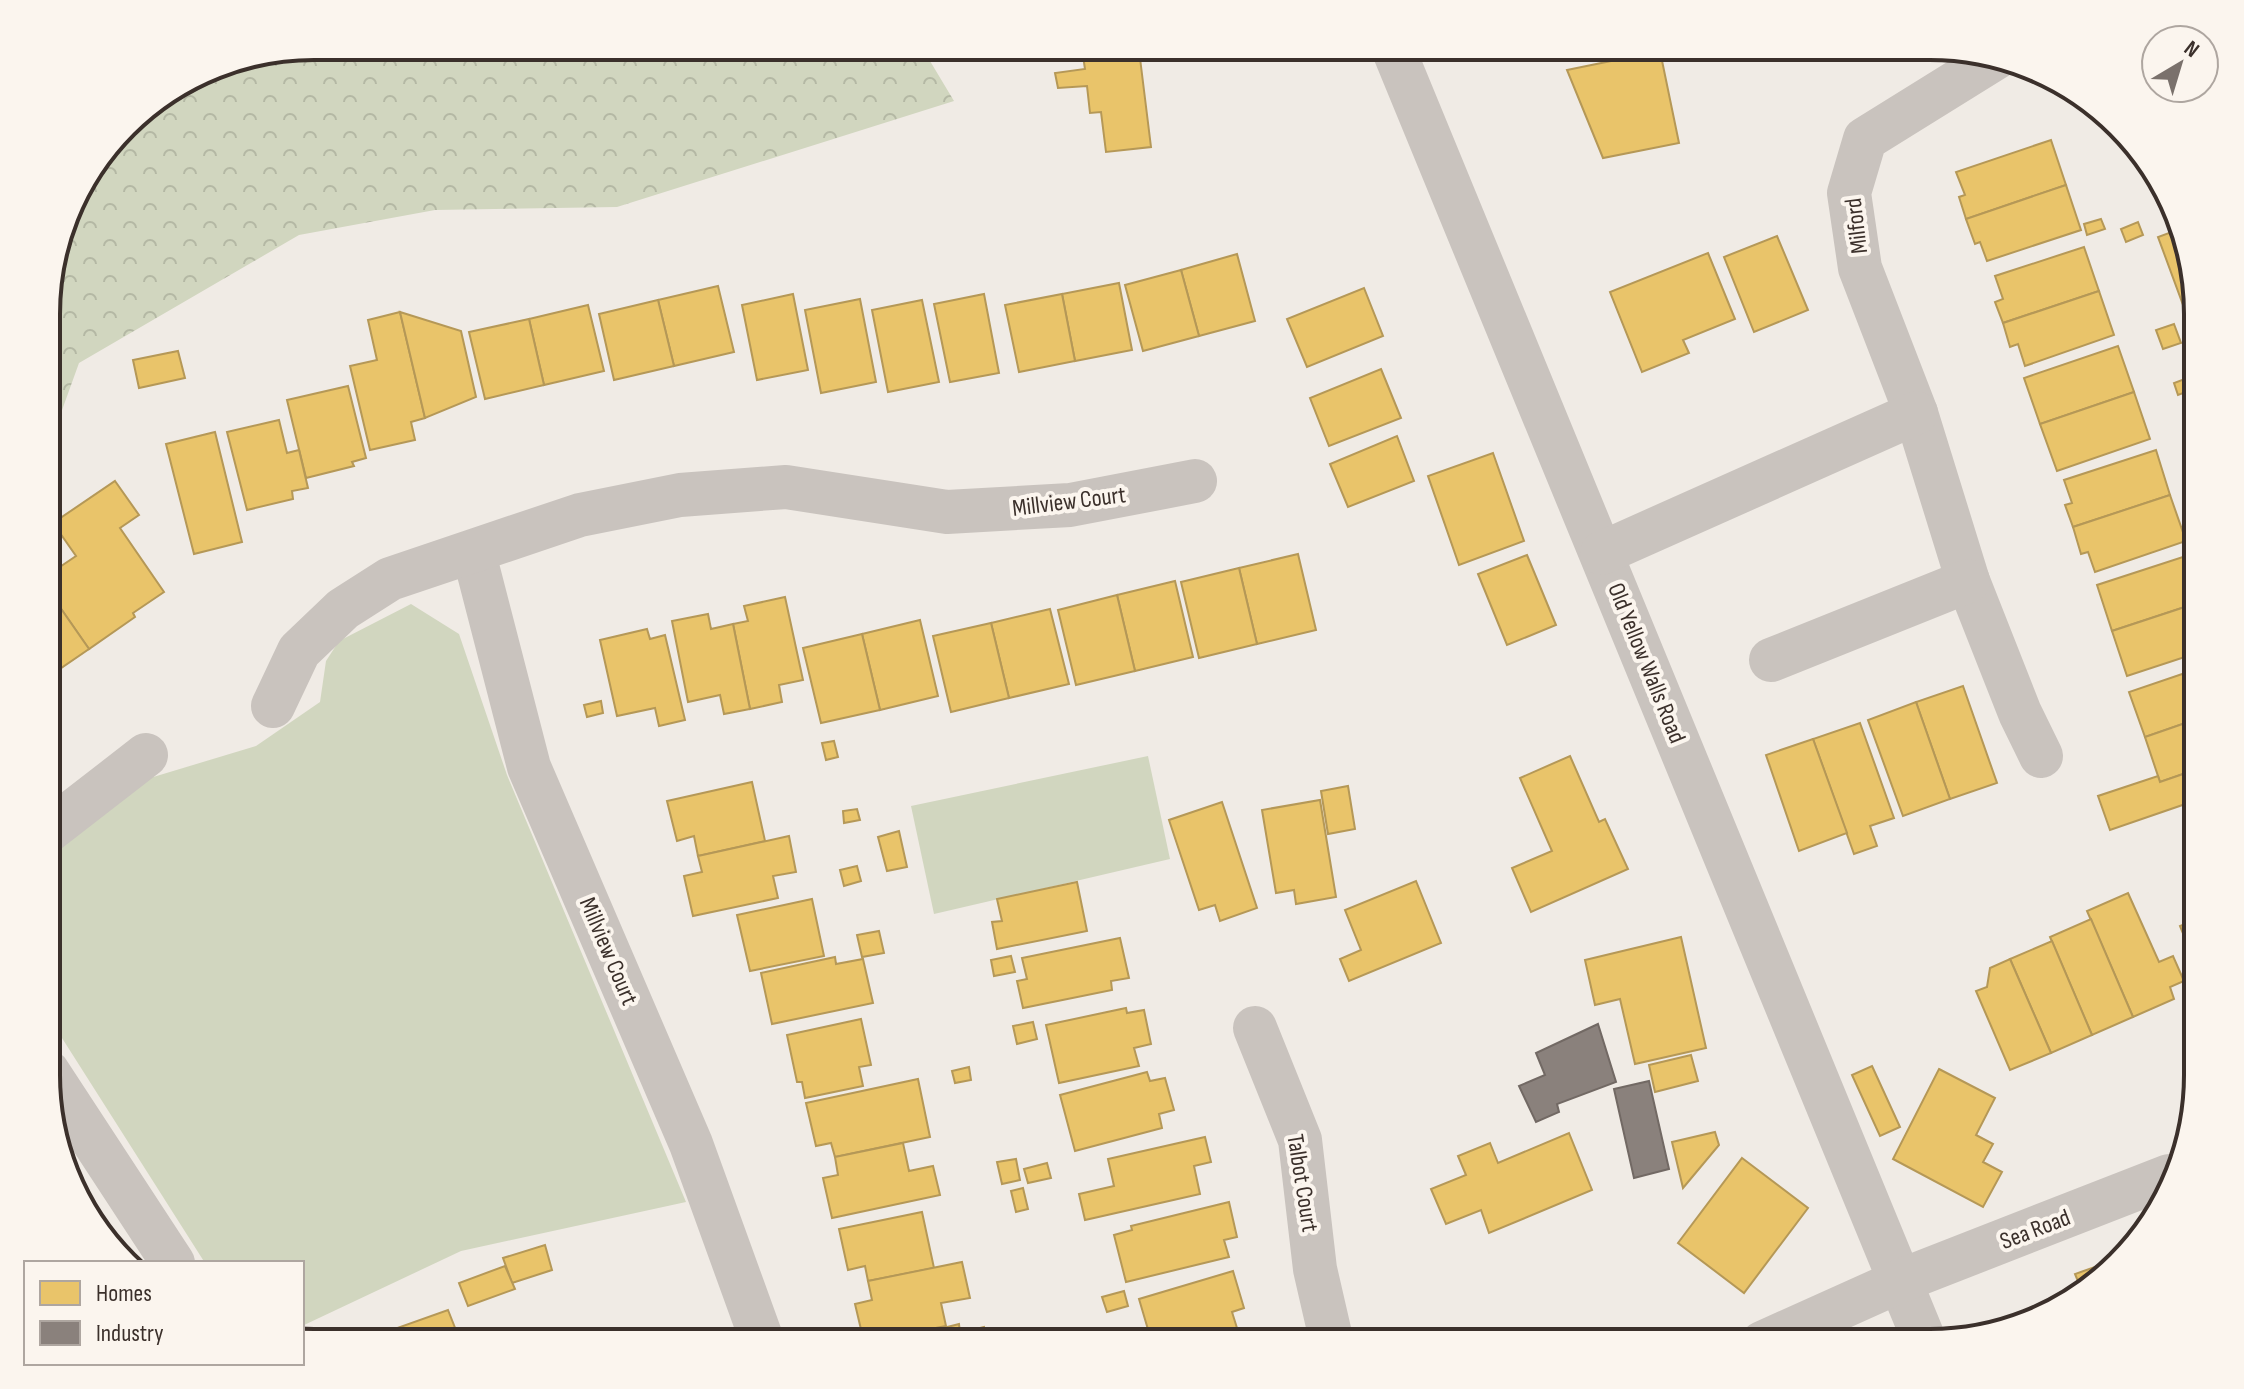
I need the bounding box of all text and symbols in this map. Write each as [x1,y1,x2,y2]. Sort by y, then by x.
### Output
north arrow [2140,24,2220,104]
text: N [2178,35,2204,64]
street label: Milford [1839,196,1874,256]
street label: Millview Court [1011,480,1127,523]
street label: Old Yellow Walls Road [1601,579,1692,748]
street label: Millview Court [573,893,644,1009]
street label: Talbot Court [1280,1132,1325,1234]
street label: Sea Road [1996,1203,2074,1256]
legend [24,1261,304,1365]
text: Homes [96,1279,152,1308]
text: Industry [96,1319,163,1348]

